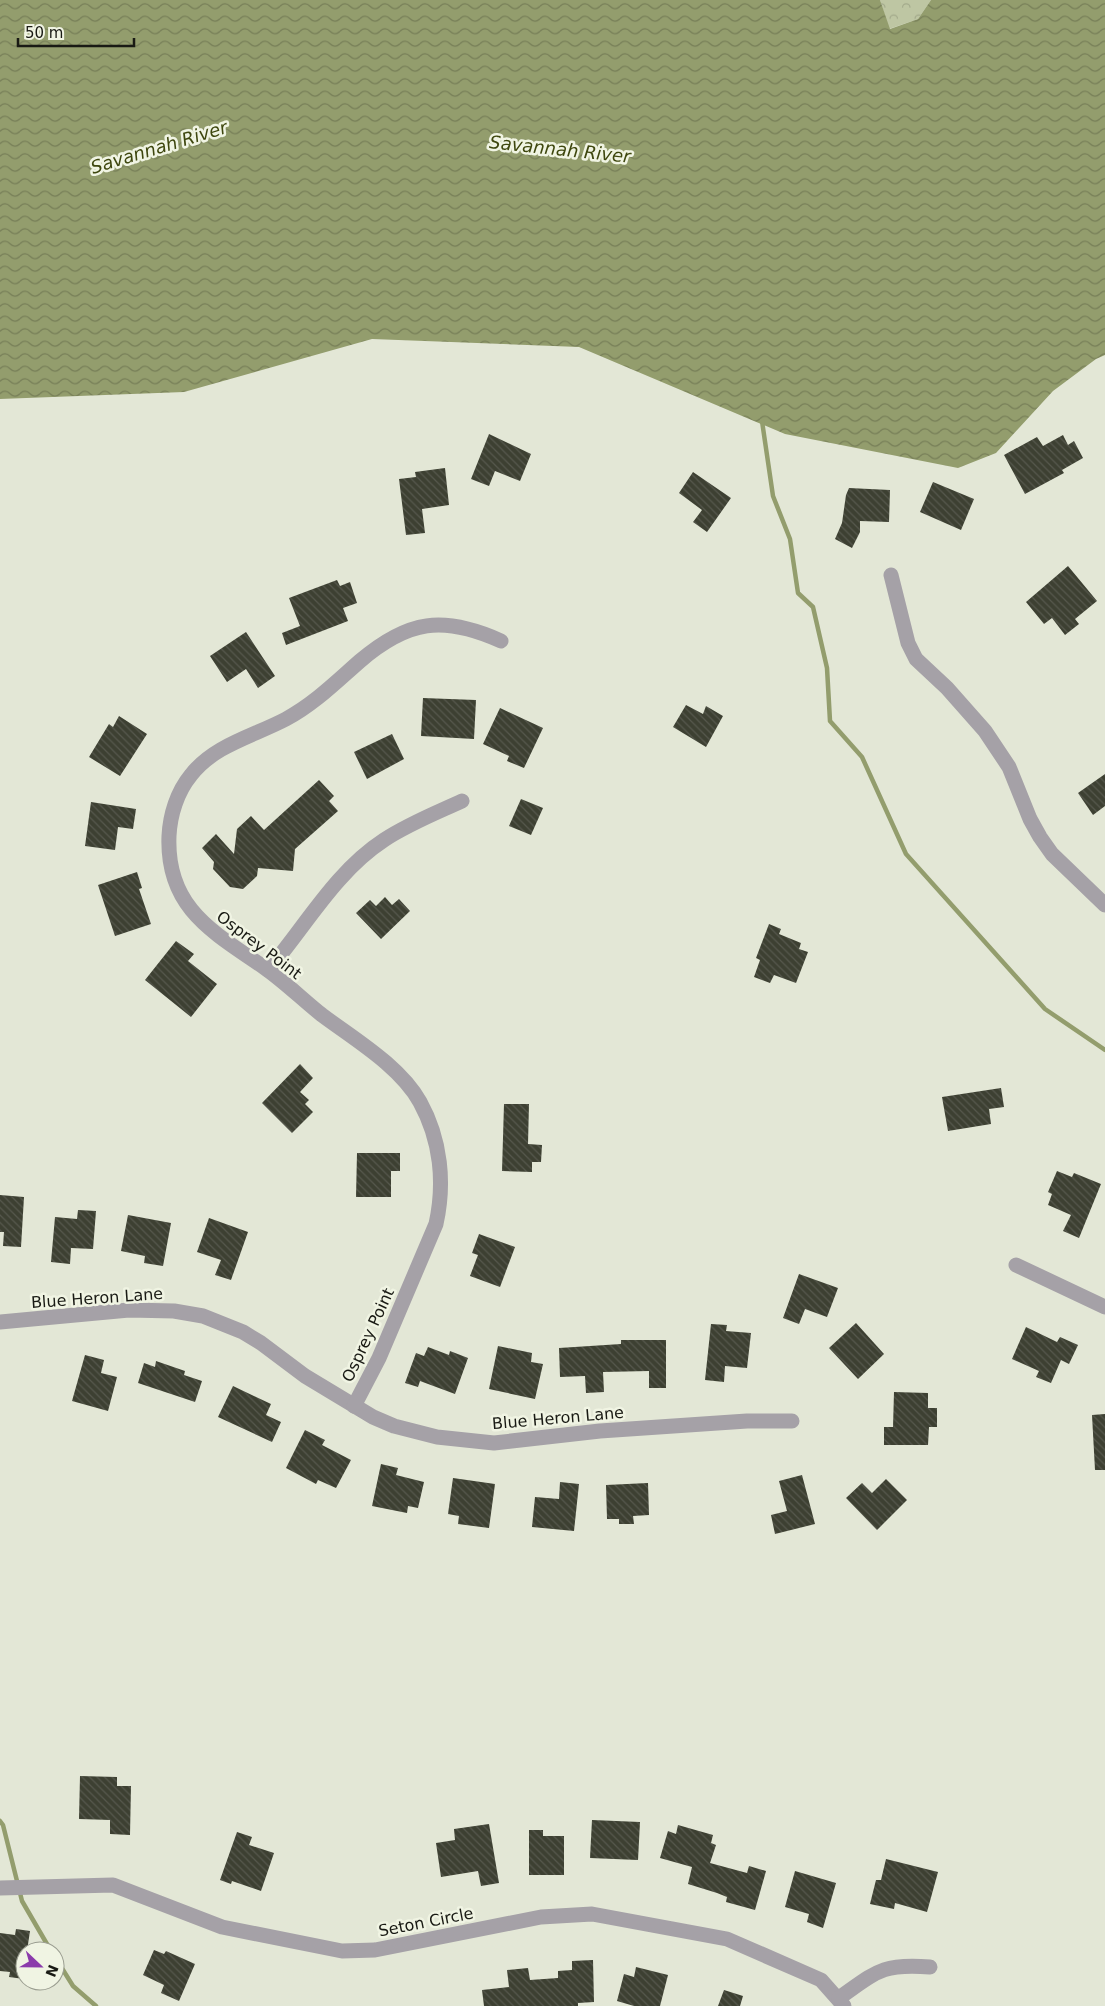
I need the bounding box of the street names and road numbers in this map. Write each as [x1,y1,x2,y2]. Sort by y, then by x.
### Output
street label: Osprey Point [213,907,305,983]
street label: Blue Heron Lane [30,1284,164,1312]
street label: Osprey Point [338,1285,398,1385]
street label: Blue Heron Lane [491,1403,625,1433]
street label: Seton Circle [377,1903,475,1941]

